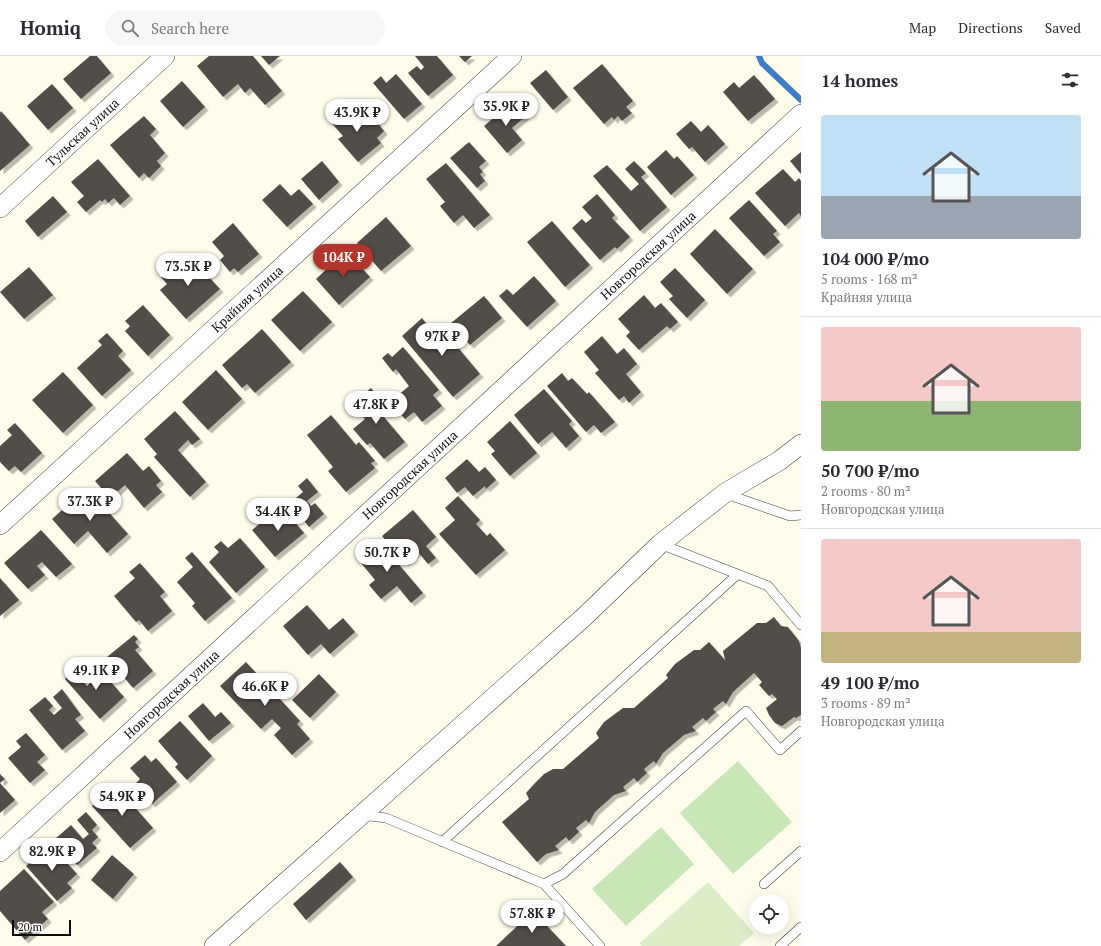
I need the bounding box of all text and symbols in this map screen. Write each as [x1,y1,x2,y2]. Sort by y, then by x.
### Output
search box [105,10,385,46]
text: Homiq [20,15,81,40]
icon: search [119,17,141,39]
text: Search here [151,18,229,38]
text: Map [909,18,936,37]
text: Directions [958,18,1023,37]
text: Saved [1045,18,1081,37]
text: 14 homes [821,69,898,92]
icon: filters [1059,69,1081,91]
pin: 35.9K ₽ [469,93,543,127]
street label: Тульская улица [42,94,123,170]
text: 35.9K ₽ [483,97,529,115]
pin: 43.9K ₽ [320,99,394,133]
text: 43.9K ₽ [334,103,380,121]
icon: home [915,141,987,213]
street label: Новгородская улица [596,206,700,304]
pin: 104K ₽ [310,244,376,278]
text: 104 000 ₽/mo [821,247,929,270]
text: 104K ₽ [322,248,364,266]
pin: 73.5K ₽ [151,253,225,287]
text: 73.5K ₽ [165,257,211,275]
street label: Крайняя улица [207,261,287,336]
text: 5 rooms · 168 m² [821,270,918,288]
text: Крайняя улица [821,288,912,306]
pin: 97K ₽ [414,323,470,357]
text: 97K ₽ [425,327,459,345]
icon: home [915,353,987,425]
pin: 47.8K ₽ [339,391,413,425]
text: 47.8K ₽ [353,395,399,413]
street label: Новгородская улица [358,426,462,523]
text: 50 700 ₽/mo [821,459,919,482]
text: 2 rooms · 80 m² [821,482,911,500]
pin: 37.3K ₽ [53,488,127,522]
text: 37.3K ₽ [67,492,113,510]
pin: 34.4K ₽ [241,498,315,532]
text: Новгородская улица [821,500,945,518]
text: 34.4K ₽ [255,502,301,520]
pin: 50.7K ₽ [350,539,424,573]
text: 50.7K ₽ [364,543,410,561]
icon: home [915,565,987,637]
street label: Новгородская улица [120,645,223,743]
pin: 49.1K ₽ [59,657,133,691]
text: 49.1K ₽ [73,661,119,679]
text: 49 100 ₽/mo [821,671,919,694]
pin: 46.6K ₽ [228,673,302,707]
text: 46.6K ₽ [242,677,288,695]
text: 3 rooms · 89 m² [821,694,911,712]
text: Новгородская улица [821,712,945,730]
pin: 54.9K ₽ [85,783,159,817]
text: 54.9K ₽ [99,787,145,805]
pin: 82.9K ₽ [15,838,89,872]
text: 82.9K ₽ [29,842,75,860]
map controls [749,894,789,934]
button: locate [749,894,789,934]
pin: 57.8K ₽ [495,900,569,934]
text: 57.8K ₽ [509,904,555,922]
scale bar [12,918,71,937]
text: 20 m [18,920,42,934]

